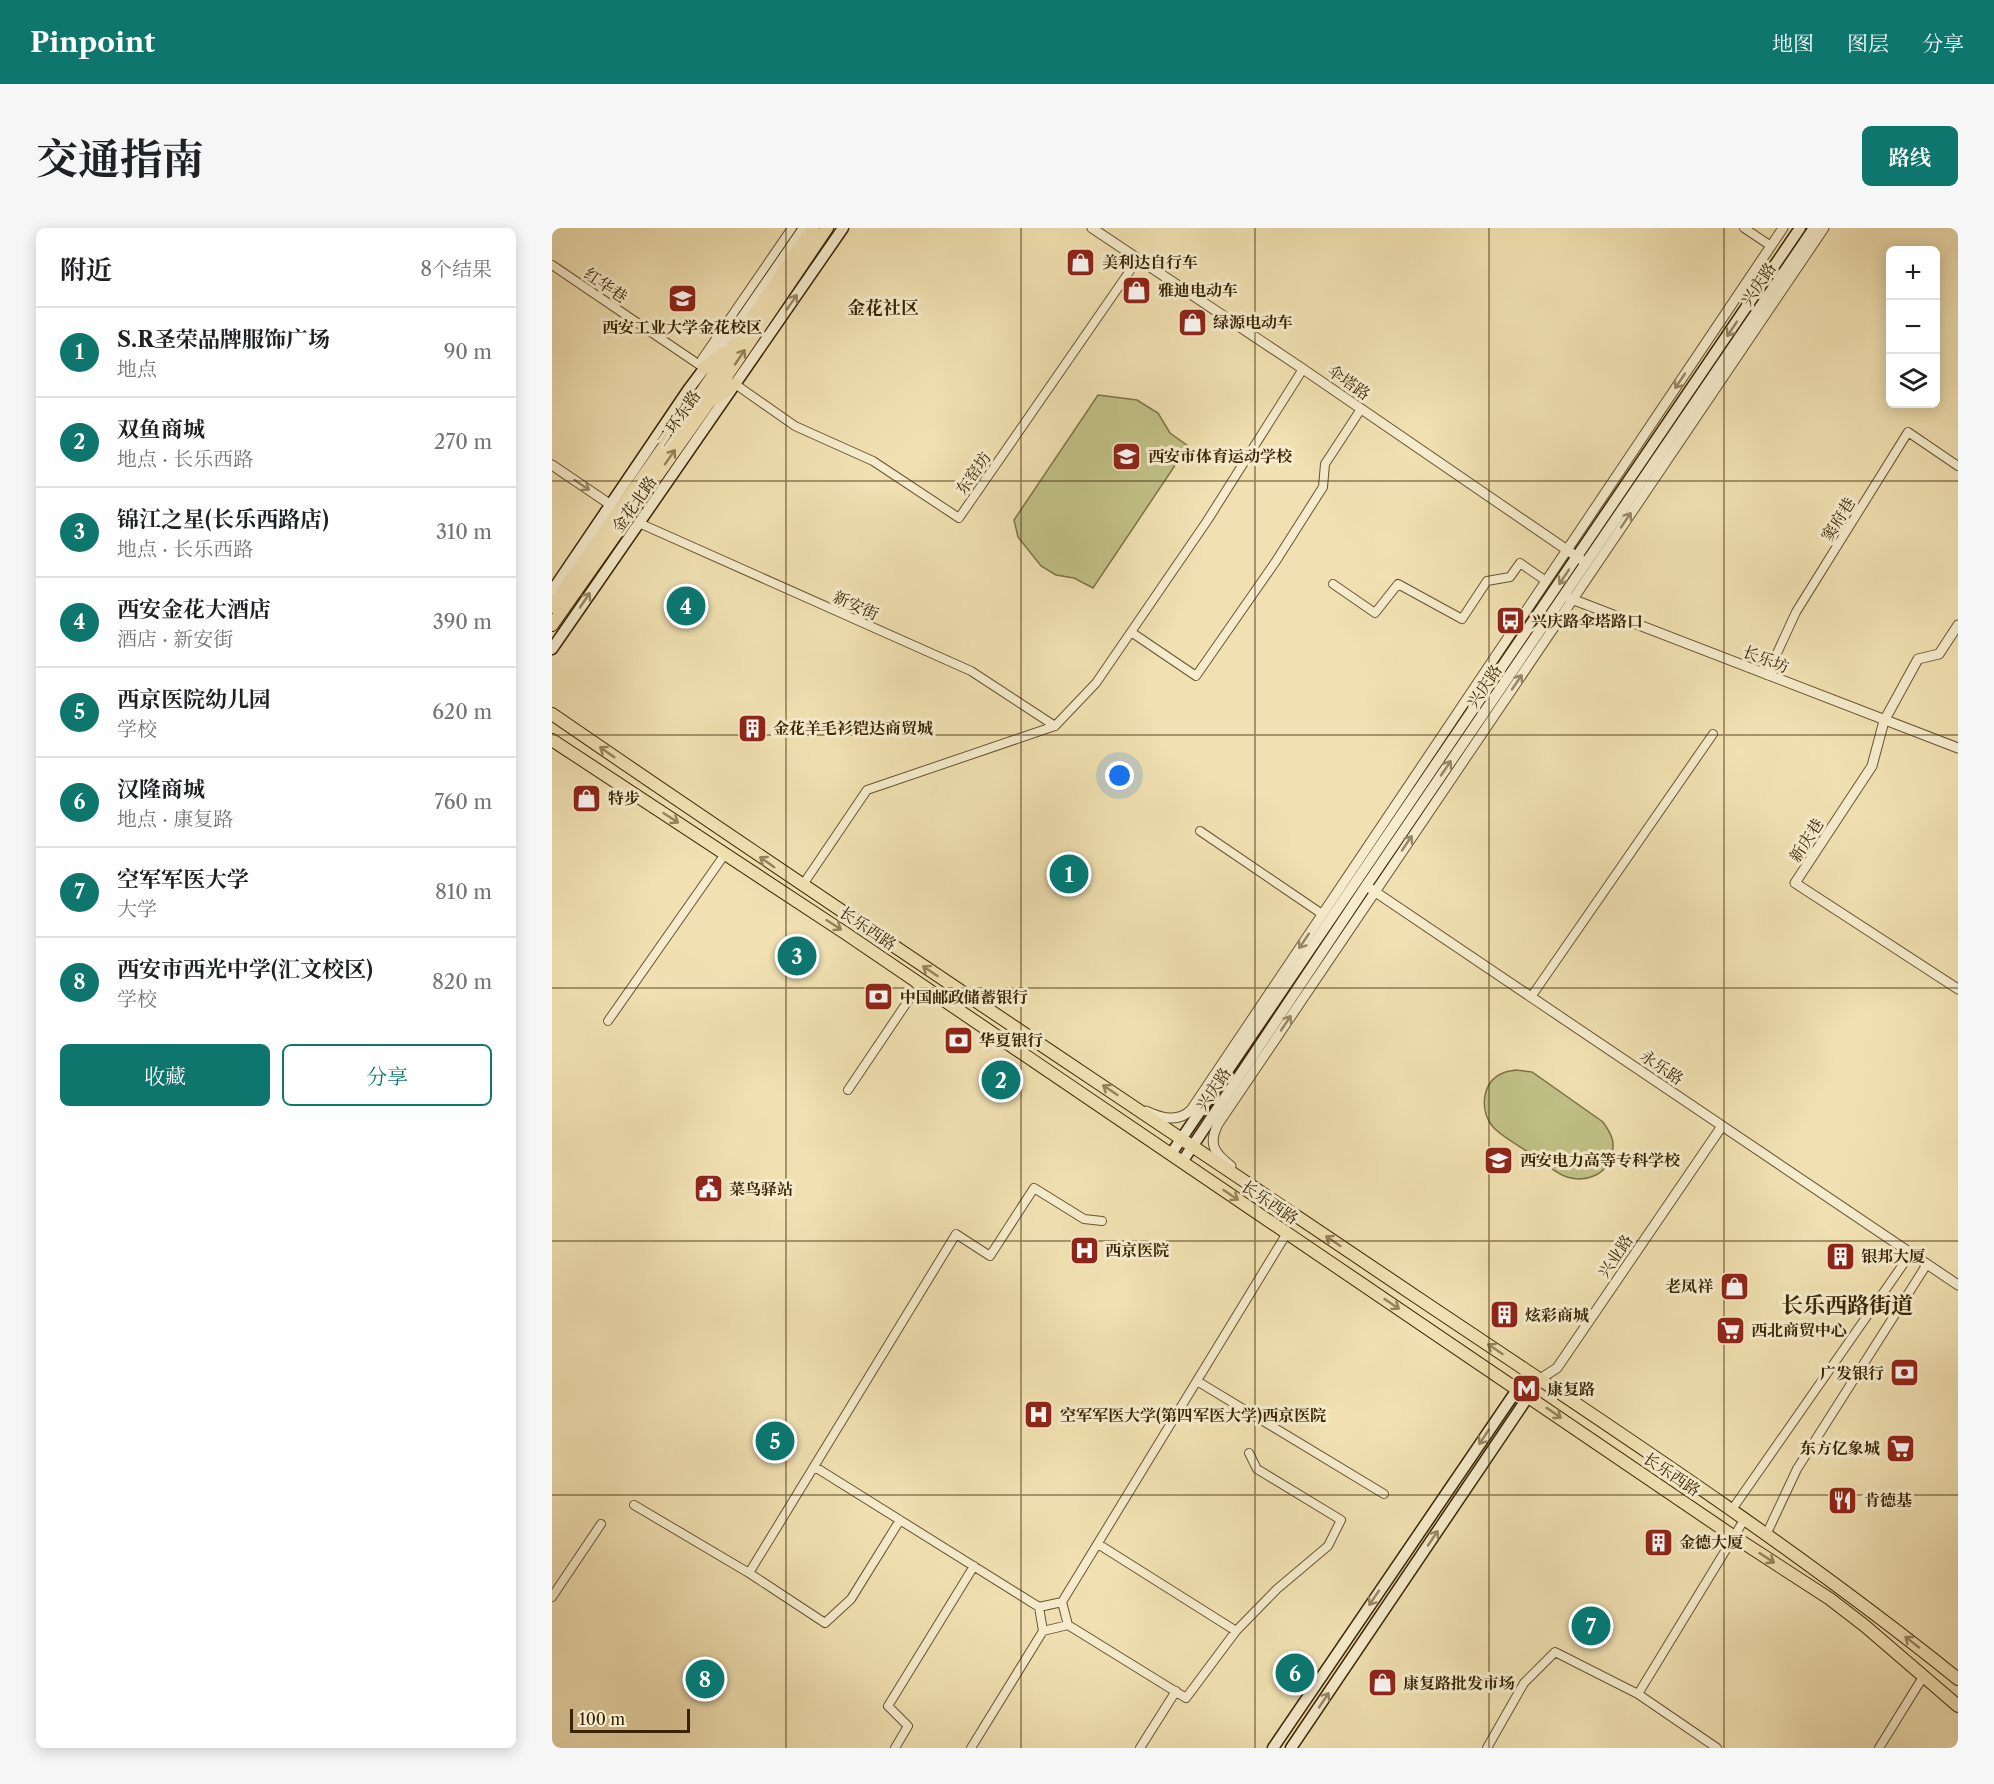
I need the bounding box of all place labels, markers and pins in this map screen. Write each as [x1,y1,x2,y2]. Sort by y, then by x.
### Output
shop icon: 美利达自行车 [1065,246,1097,278]
place label: 美利达自行车 [1102,252,1198,272]
shop icon: 雅迪电动车 [1121,274,1153,306]
place label: 雅迪电动车 [1158,280,1238,300]
school or university icon: 西安工业大学金花校区 [666,283,698,315]
shop icon: 绿源电动车 [1176,306,1208,338]
place label: 绿源电动车 [1213,312,1293,332]
place label: 西安工业大学金花校区 [602,317,762,337]
school or university icon: 西安市体育运动学校 [1111,440,1143,472]
place label: 西安市体育运动学校 [1148,446,1292,466]
pin: 4 [666,584,706,628]
bus stop icon: 兴庆路伞塔路口 [1494,605,1526,637]
place label: 兴庆路伞塔路口 [1531,611,1643,631]
building icon: 金花羊毛衫铠达商贸城 [736,712,768,744]
place label: 金花羊毛衫铠达商贸城 [773,718,933,738]
shop icon: 特步 [571,782,603,814]
place label: 特步 [608,788,640,808]
pin: 1 [1050,852,1088,896]
pin: 3 [778,934,816,978]
bank icon: 中国邮政储蓄银行 [863,981,895,1013]
place label: 中国邮政储蓄银行 [900,987,1028,1007]
bank icon: 华夏银行 [942,1024,974,1056]
place label: 华夏银行 [979,1030,1043,1050]
pin: 2 [982,1058,1020,1102]
school or university icon: 西安电力高等专科学校 [1483,1144,1515,1176]
place label: 西安电力高等专科学校 [1520,1150,1680,1170]
public building icon: 菜鸟驿站 [692,1173,724,1205]
place label: 菜鸟驿站 [729,1179,793,1199]
hospital icon: 西京医院 [1068,1234,1100,1266]
place label: 西京医院 [1105,1240,1169,1260]
building icon: 银邦大厦 [1824,1240,1856,1272]
place label: 银邦大厦 [1861,1246,1925,1266]
shop icon: 老凤祥 [1718,1270,1750,1302]
place label: 老凤祥 [1665,1276,1714,1296]
building icon: 炫彩商城 [1488,1299,1520,1331]
place label: 炫彩商城 [1525,1305,1589,1325]
supermarket icon: 西北商贸中心 [1714,1314,1746,1346]
place label: 西北商贸中心 [1751,1320,1847,1340]
bank icon: 广发银行 [1889,1357,1921,1389]
place label: 广发银行 [1820,1363,1884,1383]
metro station icon: 康复路 [1510,1373,1542,1405]
place label: 康复路 [1547,1379,1595,1399]
hospital icon: 空军军医大学(第四军医大学)西京医院 [1023,1399,1055,1431]
place label: 空军军医大学(第四军医大学)西京医院 [1060,1405,1326,1425]
pin: 5 [756,1418,794,1464]
supermarket icon: 东方亿象城 [1885,1432,1917,1464]
place label: 东方亿象城 [1800,1438,1880,1458]
restaurant icon: 肯德基 [1827,1484,1859,1516]
place label: 肯德基 [1864,1490,1912,1510]
building icon: 金德大厦 [1642,1526,1674,1558]
place label: 金德大厦 [1679,1532,1743,1552]
pin: 7 [1572,1604,1610,1648]
pin: 6 [1276,1650,1314,1696]
pin: 8 [686,1656,724,1702]
shop icon: 康复路批发市场 [1366,1667,1398,1699]
place label: 康复路批发市场 [1403,1673,1515,1693]

